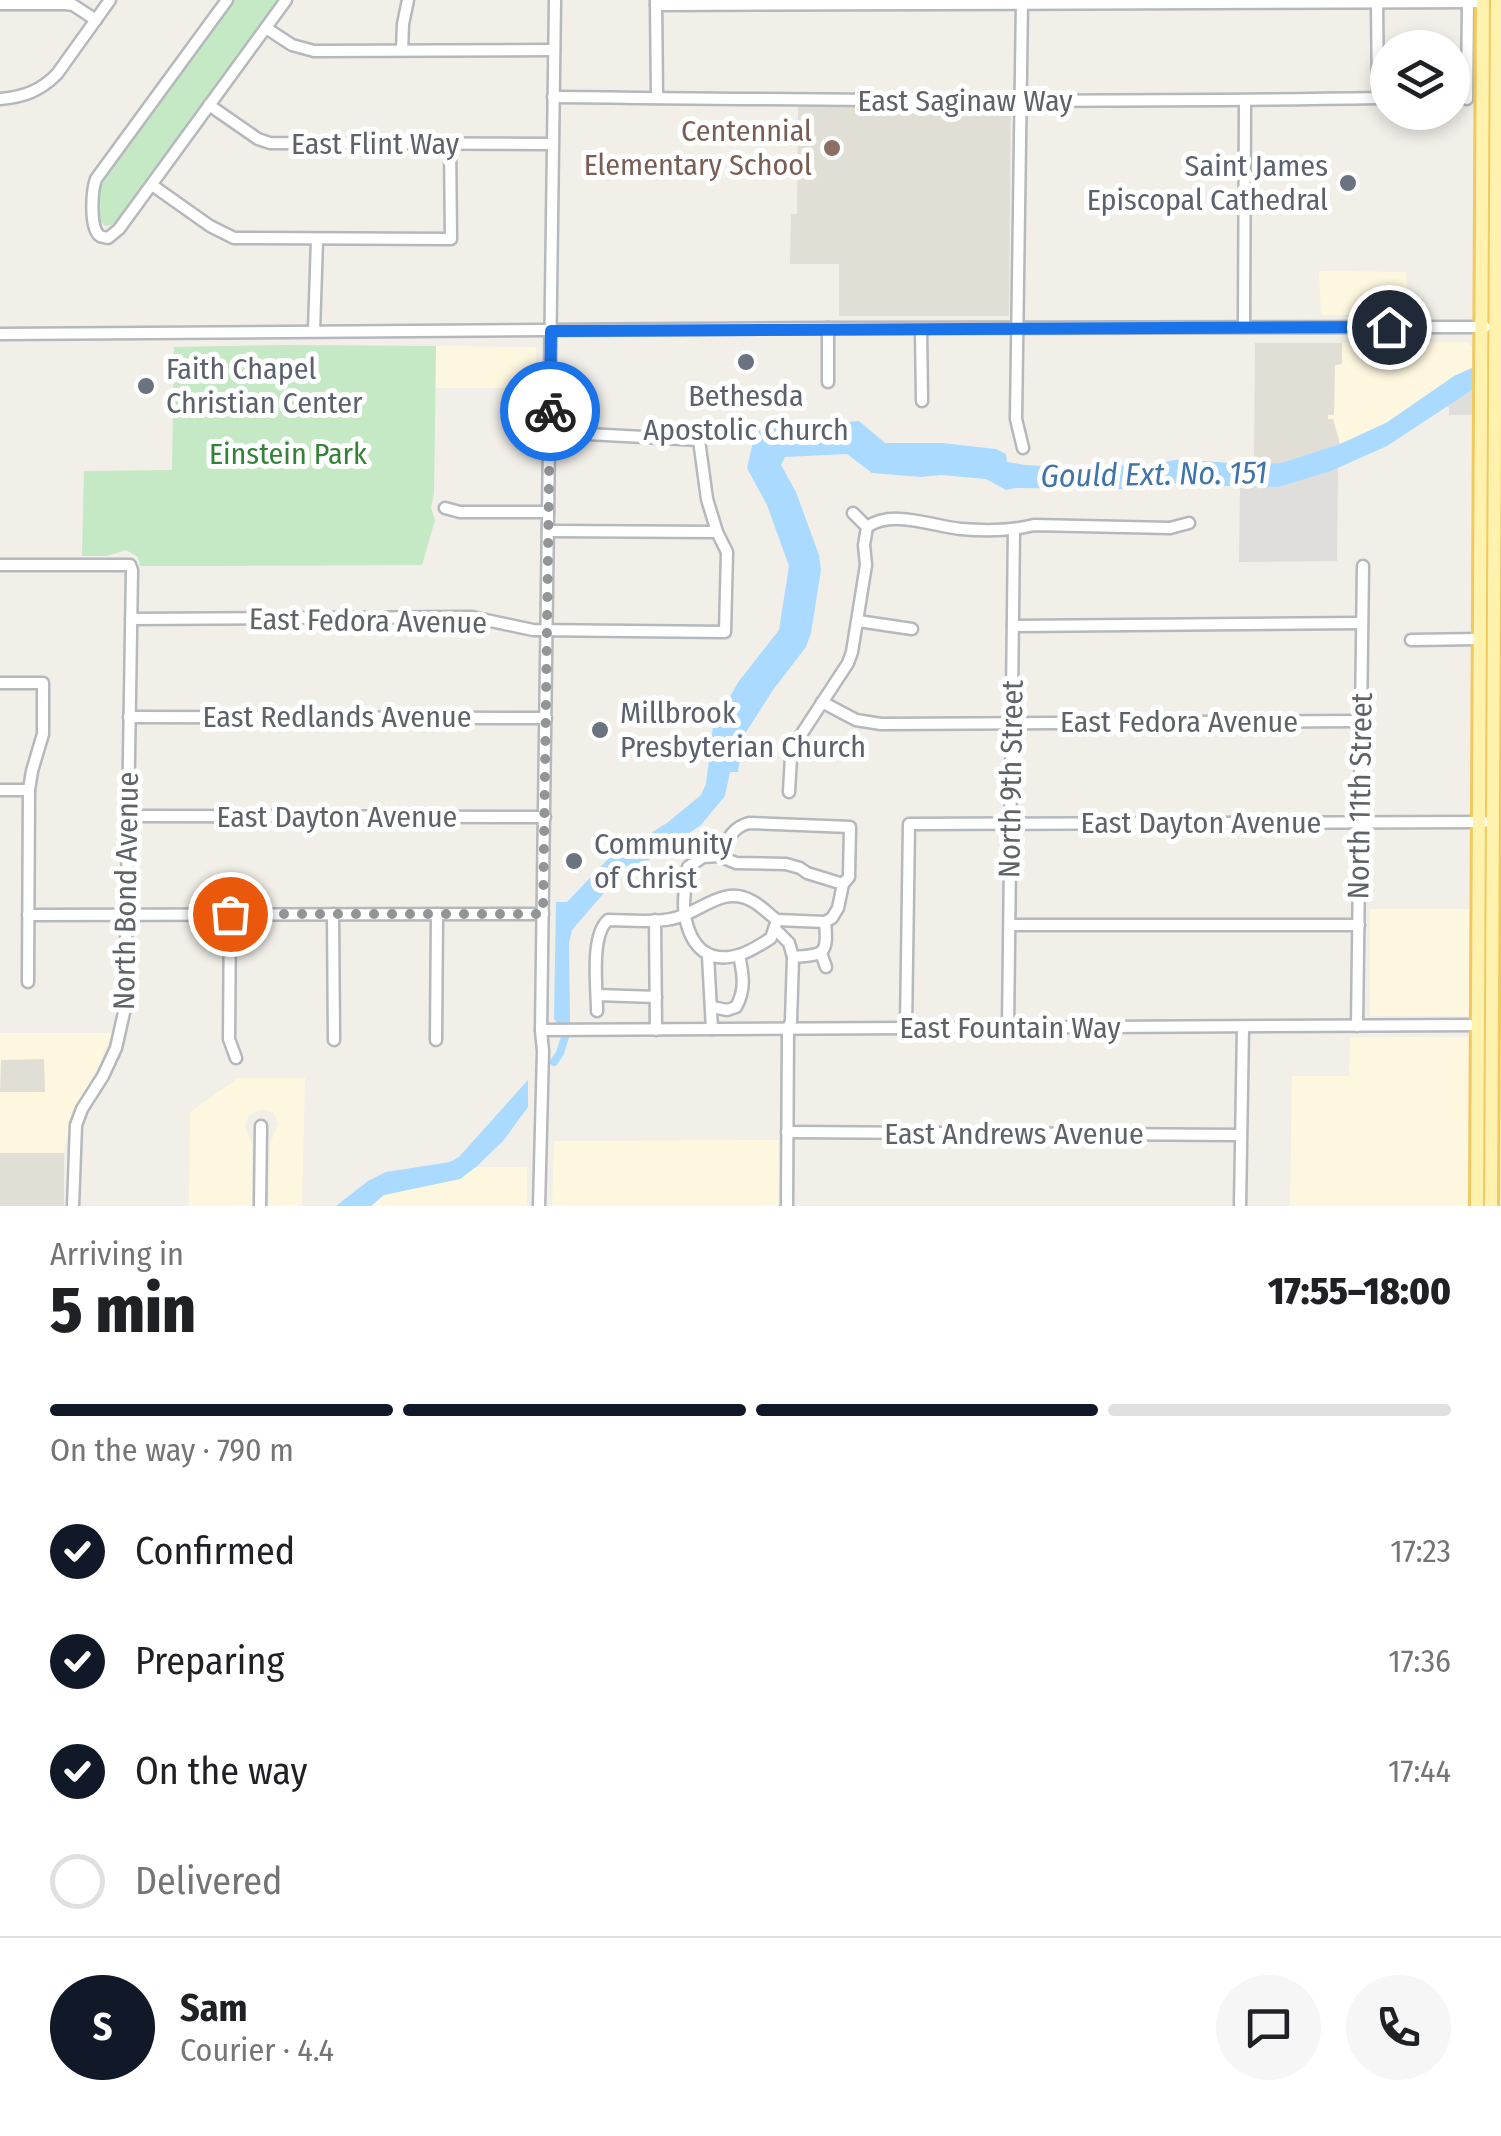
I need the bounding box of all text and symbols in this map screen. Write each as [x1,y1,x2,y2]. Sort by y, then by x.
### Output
map controls [1370,30,1470,130]
button: layers [1370,30,1470,130]
street label: East Saginaw Way [857,83,1073,119]
place label: Centennial Elementary School [584,113,812,183]
street label: East Flint Way [291,126,460,162]
marker: Centennial Elementary School [821,137,843,159]
place label: Saint James Episcopal Cathedral [1087,148,1328,218]
marker: Saint James Episcopal Cathedral [1337,172,1359,194]
pin [1347,285,1432,370]
icon: home [1362,300,1417,355]
place label: Faith Chapel Christian Center [166,351,363,421]
marker: Bethesda Apostolic Church [735,351,757,373]
courier [500,361,600,461]
marker: Faith Chapel Christian Center [135,375,157,397]
place label: Bethesda Apostolic Church [643,378,849,448]
icon: bike [523,384,578,439]
park label: Einstein Park [209,436,367,472]
water label: Gould Ext. No. 151 [1040,453,1268,495]
street label: East Fedora Avenue [249,601,487,641]
street label: North 9th Street [991,679,1031,878]
street label: North 11th Street [1340,692,1380,900]
place label: Millbrook Presbyterian Church [620,695,866,765]
street label: East Redlands Avenue [202,699,472,735]
street label: East Fedora Avenue [1060,704,1298,740]
marker: Millbrook Presbyterian Church [589,719,611,741]
street label: North Bond Avenue [106,771,146,1011]
street label: East Dayton Avenue [217,799,457,835]
street label: East Dayton Avenue [1081,805,1321,841]
place label: Community of Christ [594,826,733,896]
marker: Community of Christ [563,850,585,872]
pin [188,872,273,957]
icon: bag [203,887,258,942]
street label: East Fountain Way [899,1010,1121,1046]
street label: East Andrews Avenue [884,1116,1144,1152]
text: Arriving in [50,1235,184,1273]
text: 17:55–18:00 [1268,1268,1451,1314]
text: 5 min [50,1271,196,1349]
text: On the way · 790 m [50,1431,294,1469]
icon: check [50,1524,105,1579]
text: Confirmed [135,1528,295,1574]
text: 17:23 [1390,1532,1451,1570]
icon: check [50,1634,105,1689]
text: Preparing [135,1638,284,1684]
text: 17:36 [1388,1642,1451,1680]
icon: check [50,1744,105,1799]
text: On the way [135,1748,307,1794]
text: 17:44 [1388,1752,1451,1790]
text: Delivered [135,1858,282,1904]
button: chat [1216,1975,1321,2080]
button: phone [1346,1975,1451,2080]
text: Sam [180,1985,248,2031]
text: S [93,2004,112,2050]
text: Courier · 4.4 [180,2031,334,2069]

